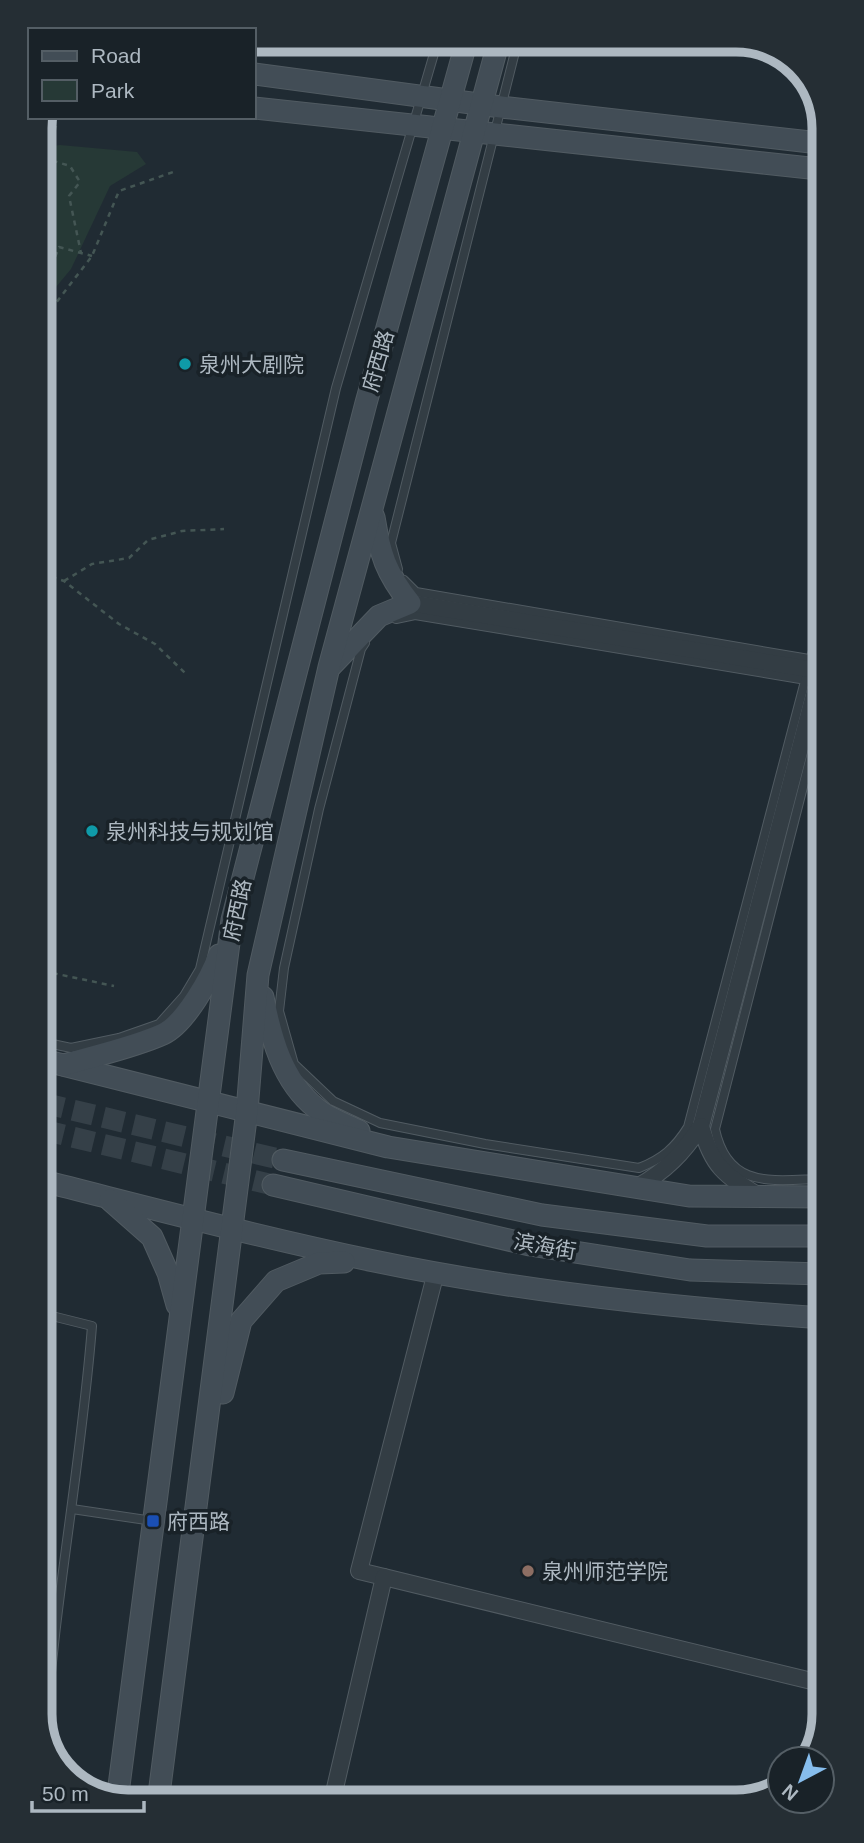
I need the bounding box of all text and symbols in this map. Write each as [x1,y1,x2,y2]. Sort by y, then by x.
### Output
legend [28,28,256,119]
text: Road [91,44,141,67]
text: Park [91,79,135,102]
street label: 府西路 [358,328,398,394]
place label: 泉州大剧院 [199,353,304,376]
marker: 泉州大剧院 [177,356,193,372]
place label: 泉州科技与规划馆 [106,820,274,843]
marker: 泉州科技与规划馆 [84,823,100,839]
street label: 府西路 [219,877,255,943]
street label: 滨海街 [512,1229,578,1263]
place label: 府西路 [167,1510,230,1533]
marker: 府西路 [145,1513,161,1529]
place label: 泉州师范学院 [542,1560,668,1583]
marker: 泉州师范学院 [520,1563,536,1579]
north arrow [766,1745,836,1815]
scale bar [32,1770,144,1814]
text: N [778,1780,802,1805]
text: 50 m [42,1782,89,1805]

